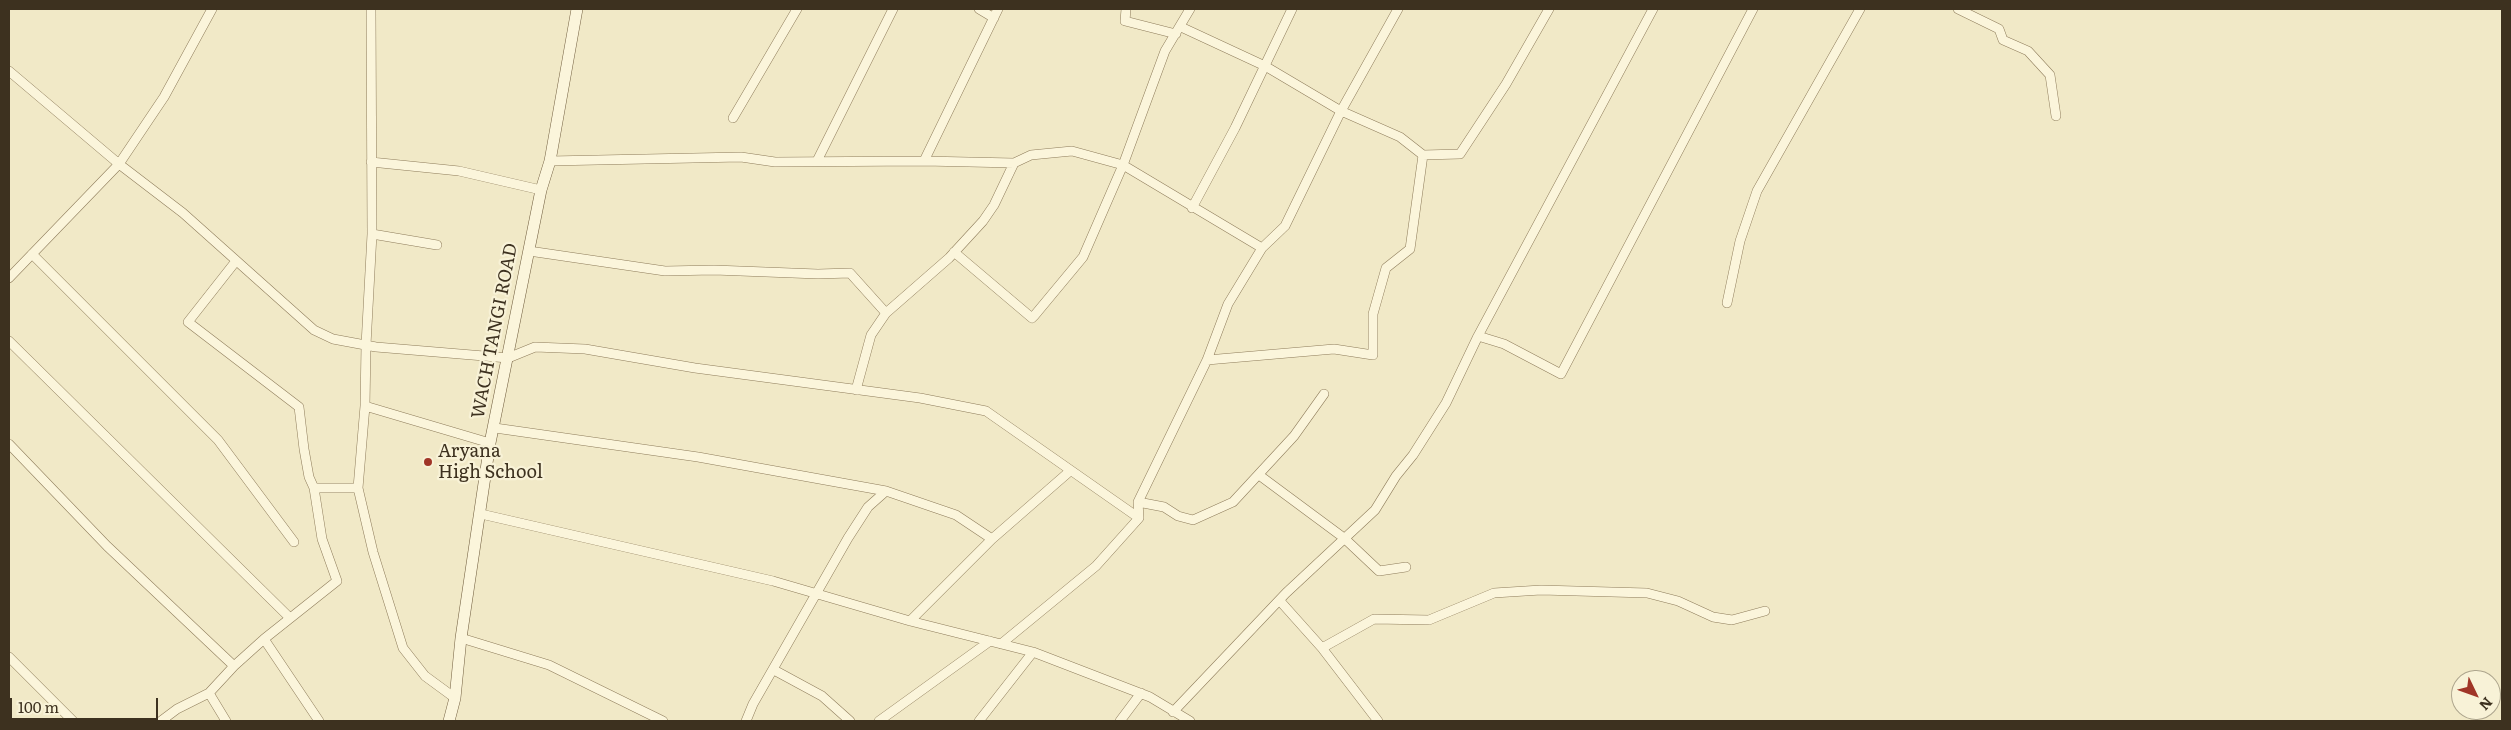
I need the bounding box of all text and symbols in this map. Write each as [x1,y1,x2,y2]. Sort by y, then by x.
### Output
street label: WACH TANGI ROAD [467,242,523,420]
place label: Aryana High School [438,441,543,484]
marker: Aryana High School [422,456,434,468]
north arrow [2451,670,2501,720]
scale bar [12,688,160,720]
text: N [2475,693,2498,715]
text: 100 m [18,695,59,718]

